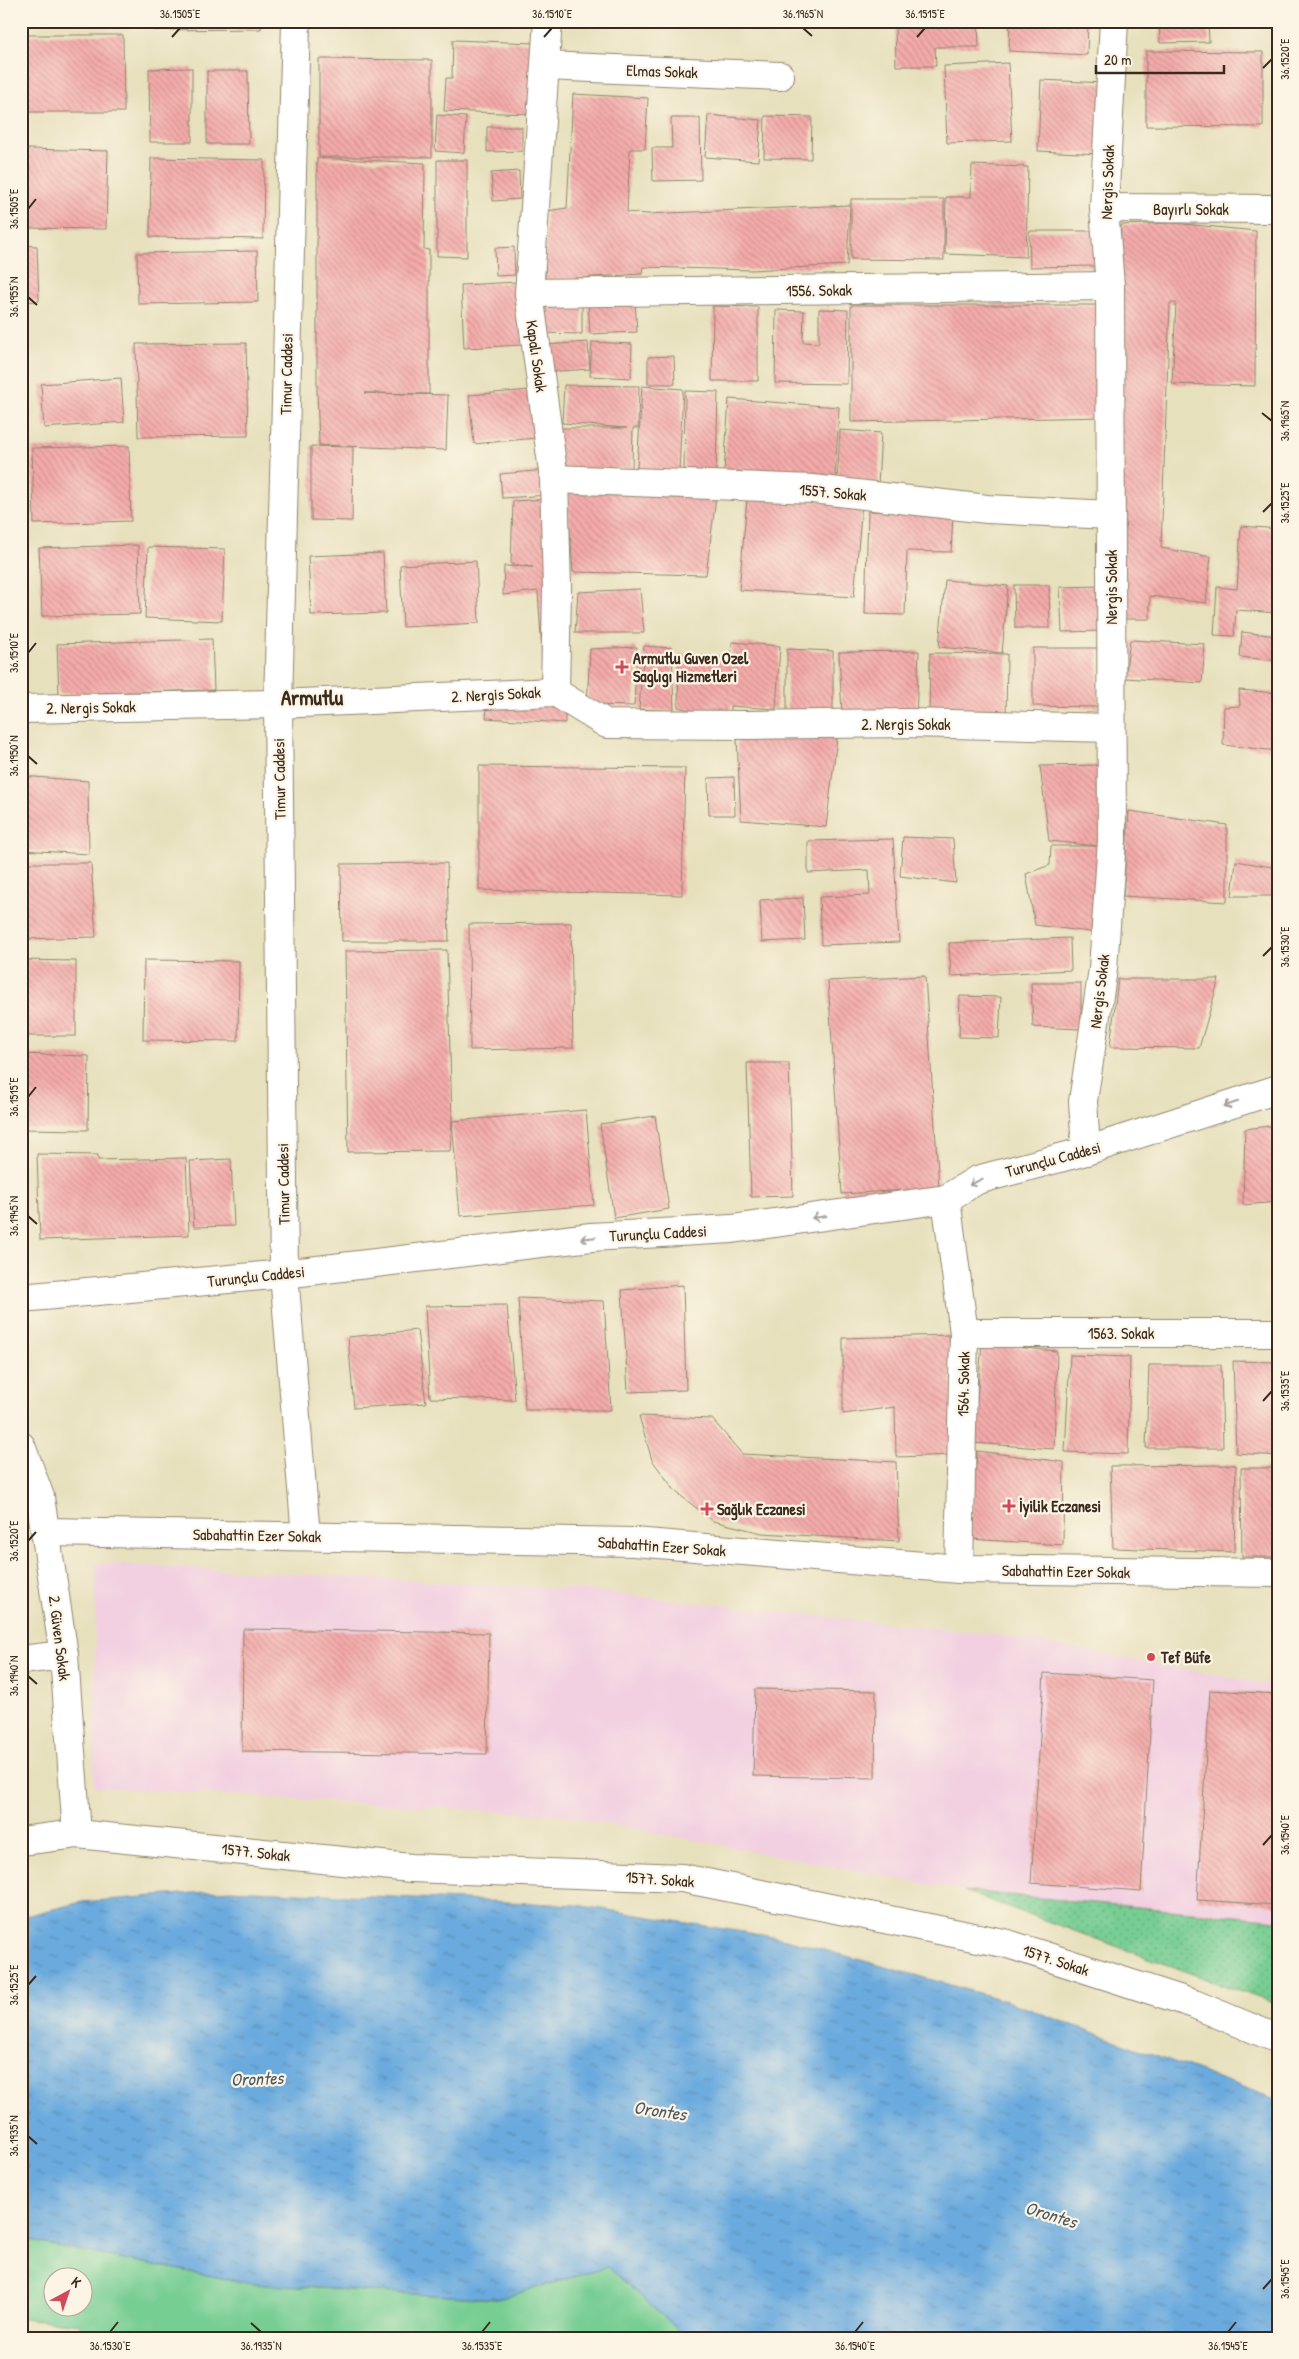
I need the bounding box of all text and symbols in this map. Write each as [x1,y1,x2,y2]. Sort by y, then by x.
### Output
text: 36.1505°E [160,5,201,22]
text: 36.1510°E [532,5,573,22]
text: 36.1965°N [783,5,823,22]
text: 36.1515°E [905,5,946,22]
text: 36.1520°E [1276,38,1293,80]
scale bar [1096,42,1224,74]
text: 20 m [1104,49,1131,70]
street label: Elmas Sokak [626,59,699,83]
street label: Nergis Sokak [1095,144,1119,220]
text: 36.1505°E [5,188,22,229]
street label: Bayırlı Sokak [1153,198,1229,220]
text: 36.1955°N [5,277,22,317]
street label: 1556. Sokak [786,278,853,302]
street label: Kapalı Sokak [521,319,553,394]
street label: Timur Caddesi [274,333,298,415]
text: 36.1965°N [1276,401,1293,441]
street label: 1557. Sokak [798,478,868,506]
text: 36.1525°E [1276,482,1293,523]
street label: Nergis Sokak [1100,549,1122,624]
text: 36.1510°E [5,632,22,673]
place label: Armutlu Guven Ozel Saglıgı Hizmetleri [633,647,749,688]
marker: Armutlu Guven Ozel Saglıgı Hizmetleri [615,660,629,674]
street label: 2. Nergis Sokak [451,681,542,707]
district label: Armutlu [281,683,344,712]
street label: 2. Nergis Sokak [46,695,136,719]
street label: 2. Nergis Sokak [861,713,951,735]
text: 36.1950°N [5,735,22,777]
street label: Timur Caddesi [267,738,291,820]
text: 36.1530°E [1276,926,1293,968]
street label: Nergis Sokak [1084,952,1115,1030]
text: 36.1515°E [5,1076,22,1117]
one-way arrow [1224,1100,1240,1109]
street label: Turunçlu Caddesi [1003,1136,1103,1182]
street label: Timur Caddesi [271,1143,295,1225]
one-way arrow [969,1178,984,1187]
text: 36.1945°N [5,1196,22,1236]
one-way arrow [812,1212,828,1222]
street label: Turunçlu Caddesi [609,1219,707,1247]
one-way arrow [580,1233,596,1243]
street label: Turunçlu Caddesi [206,1260,306,1292]
street label: 1563. Sokak [1088,1322,1155,1344]
street label: 1564. Sokak [951,1351,975,1417]
text: 36.1535°E [1276,1370,1293,1411]
place label: İyilik Eczanesi [1019,1495,1101,1518]
place label: Sağlık Eczanesi [717,1498,806,1521]
marker: İyilik Eczanesi [1003,1500,1015,1512]
marker: Sağlık Eczanesi [701,1503,713,1515]
text: 36.1520°E [5,1520,22,1562]
street label: Sabahattin Ezer Sokak [193,1523,322,1547]
street label: Sabahattin Ezer Sokak [597,1531,727,1561]
street label: Sabahattin Ezer Sokak [1002,1559,1131,1583]
street label: 2. Güven Sokak [44,1594,76,1682]
place label: Tef Büfe [1160,1646,1212,1668]
marker: Tef Büfe [1145,1651,1157,1663]
text: 36.1940°N [5,1656,22,1696]
text: 36.1540°E [1276,1814,1293,1855]
street label: 1577. Sokak [221,1837,292,1867]
street label: 1577. Sokak [625,1866,695,1892]
street label: 1577. Sokak [1020,1939,1092,1981]
text: 36.1525°E [5,1964,22,2005]
water label: Orontes [230,2065,286,2092]
water label: Orontes [632,2094,690,2127]
text: 36.1935°N [5,2115,22,2157]
water label: Orontes [1022,2195,1082,2235]
text: 36.1545°E [1276,2258,1293,2299]
north arrow [42,2266,92,2316]
text: K [68,2272,86,2292]
text: 36.1530°E [89,2337,131,2354]
text: 36.1935°N [240,2337,282,2354]
text: 36.1535°E [462,2337,503,2354]
text: 36.1540°E [835,2337,876,2354]
text: 36.1545°E [1208,2337,1249,2354]

